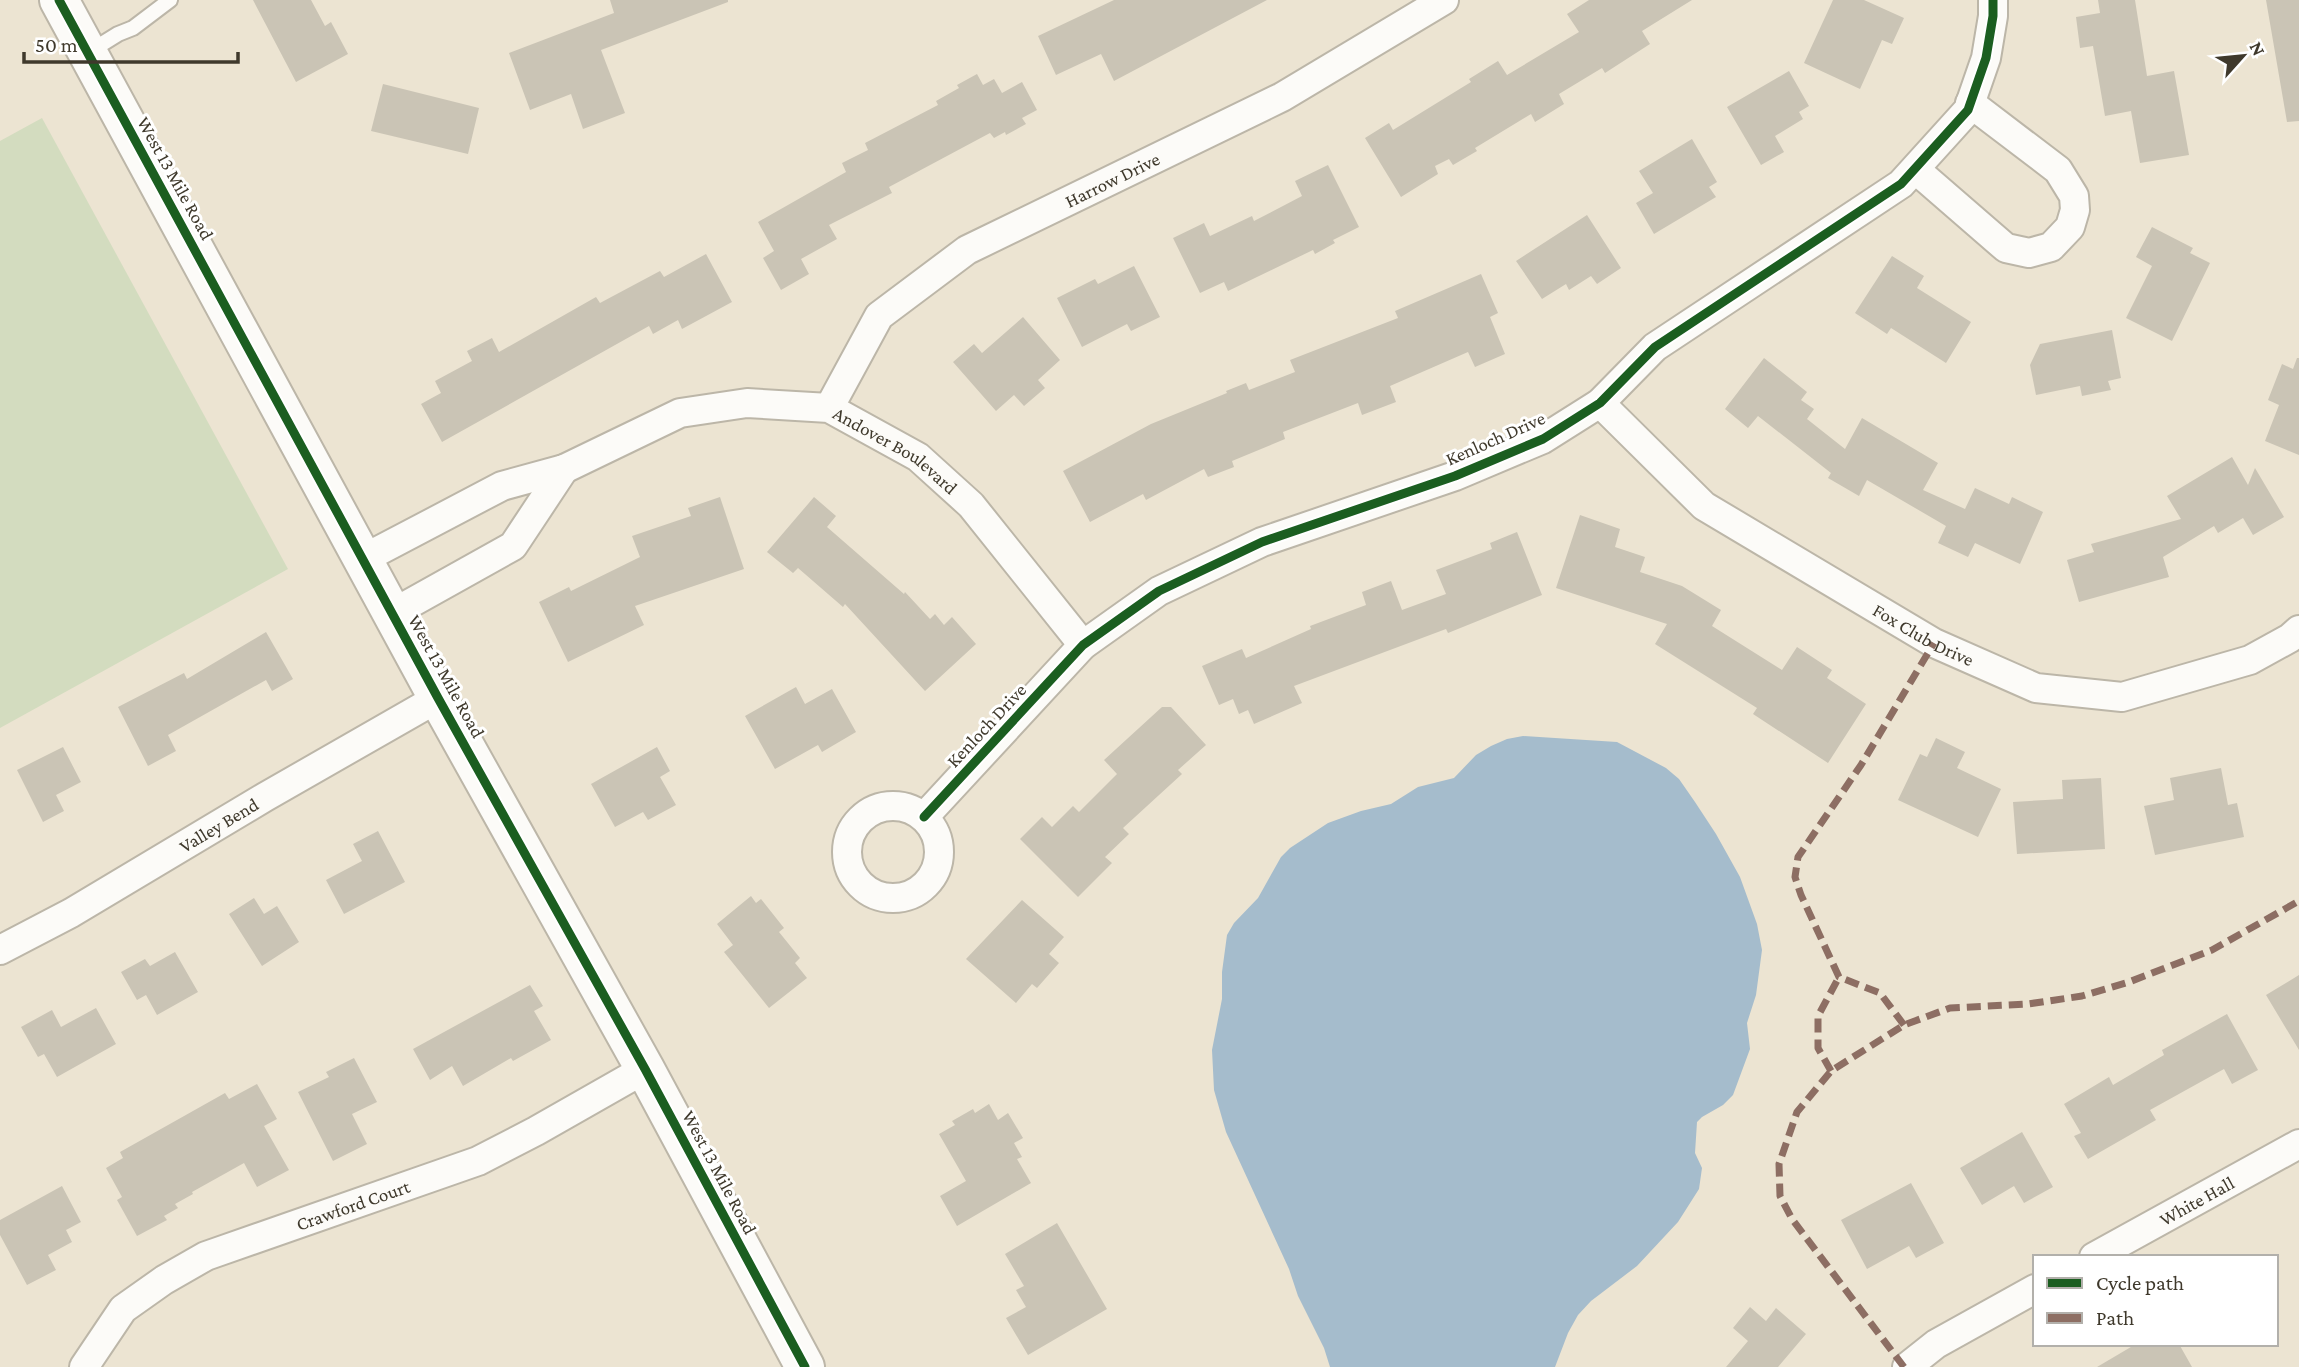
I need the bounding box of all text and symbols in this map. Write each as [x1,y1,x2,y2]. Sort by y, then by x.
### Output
scale bar [24,21,238,65]
north arrow [2208,21,2278,91]
text: 50 m [35,33,78,57]
text: N [2245,38,2270,59]
street label: West 13 Mile Road [133,113,218,243]
street label: Harrow Drive [1062,148,1163,212]
street label: Andover Boulevard [830,402,962,499]
street label: Kenloch Drive [1442,407,1548,470]
street label: Fox Club Drive [1869,599,1977,670]
street label: West 13 Mile Road [404,611,489,741]
street label: Kenloch Drive [942,679,1030,771]
street label: Valley Bend [175,793,262,857]
street label: West 13 Mile Road [678,1107,761,1238]
street label: White Hall [2156,1172,2238,1230]
street label: Crawford Court [293,1175,413,1235]
legend [2033,1255,2278,1346]
text: Cycle path [2096,1271,2184,1295]
text: Path [2096,1306,2134,1330]

